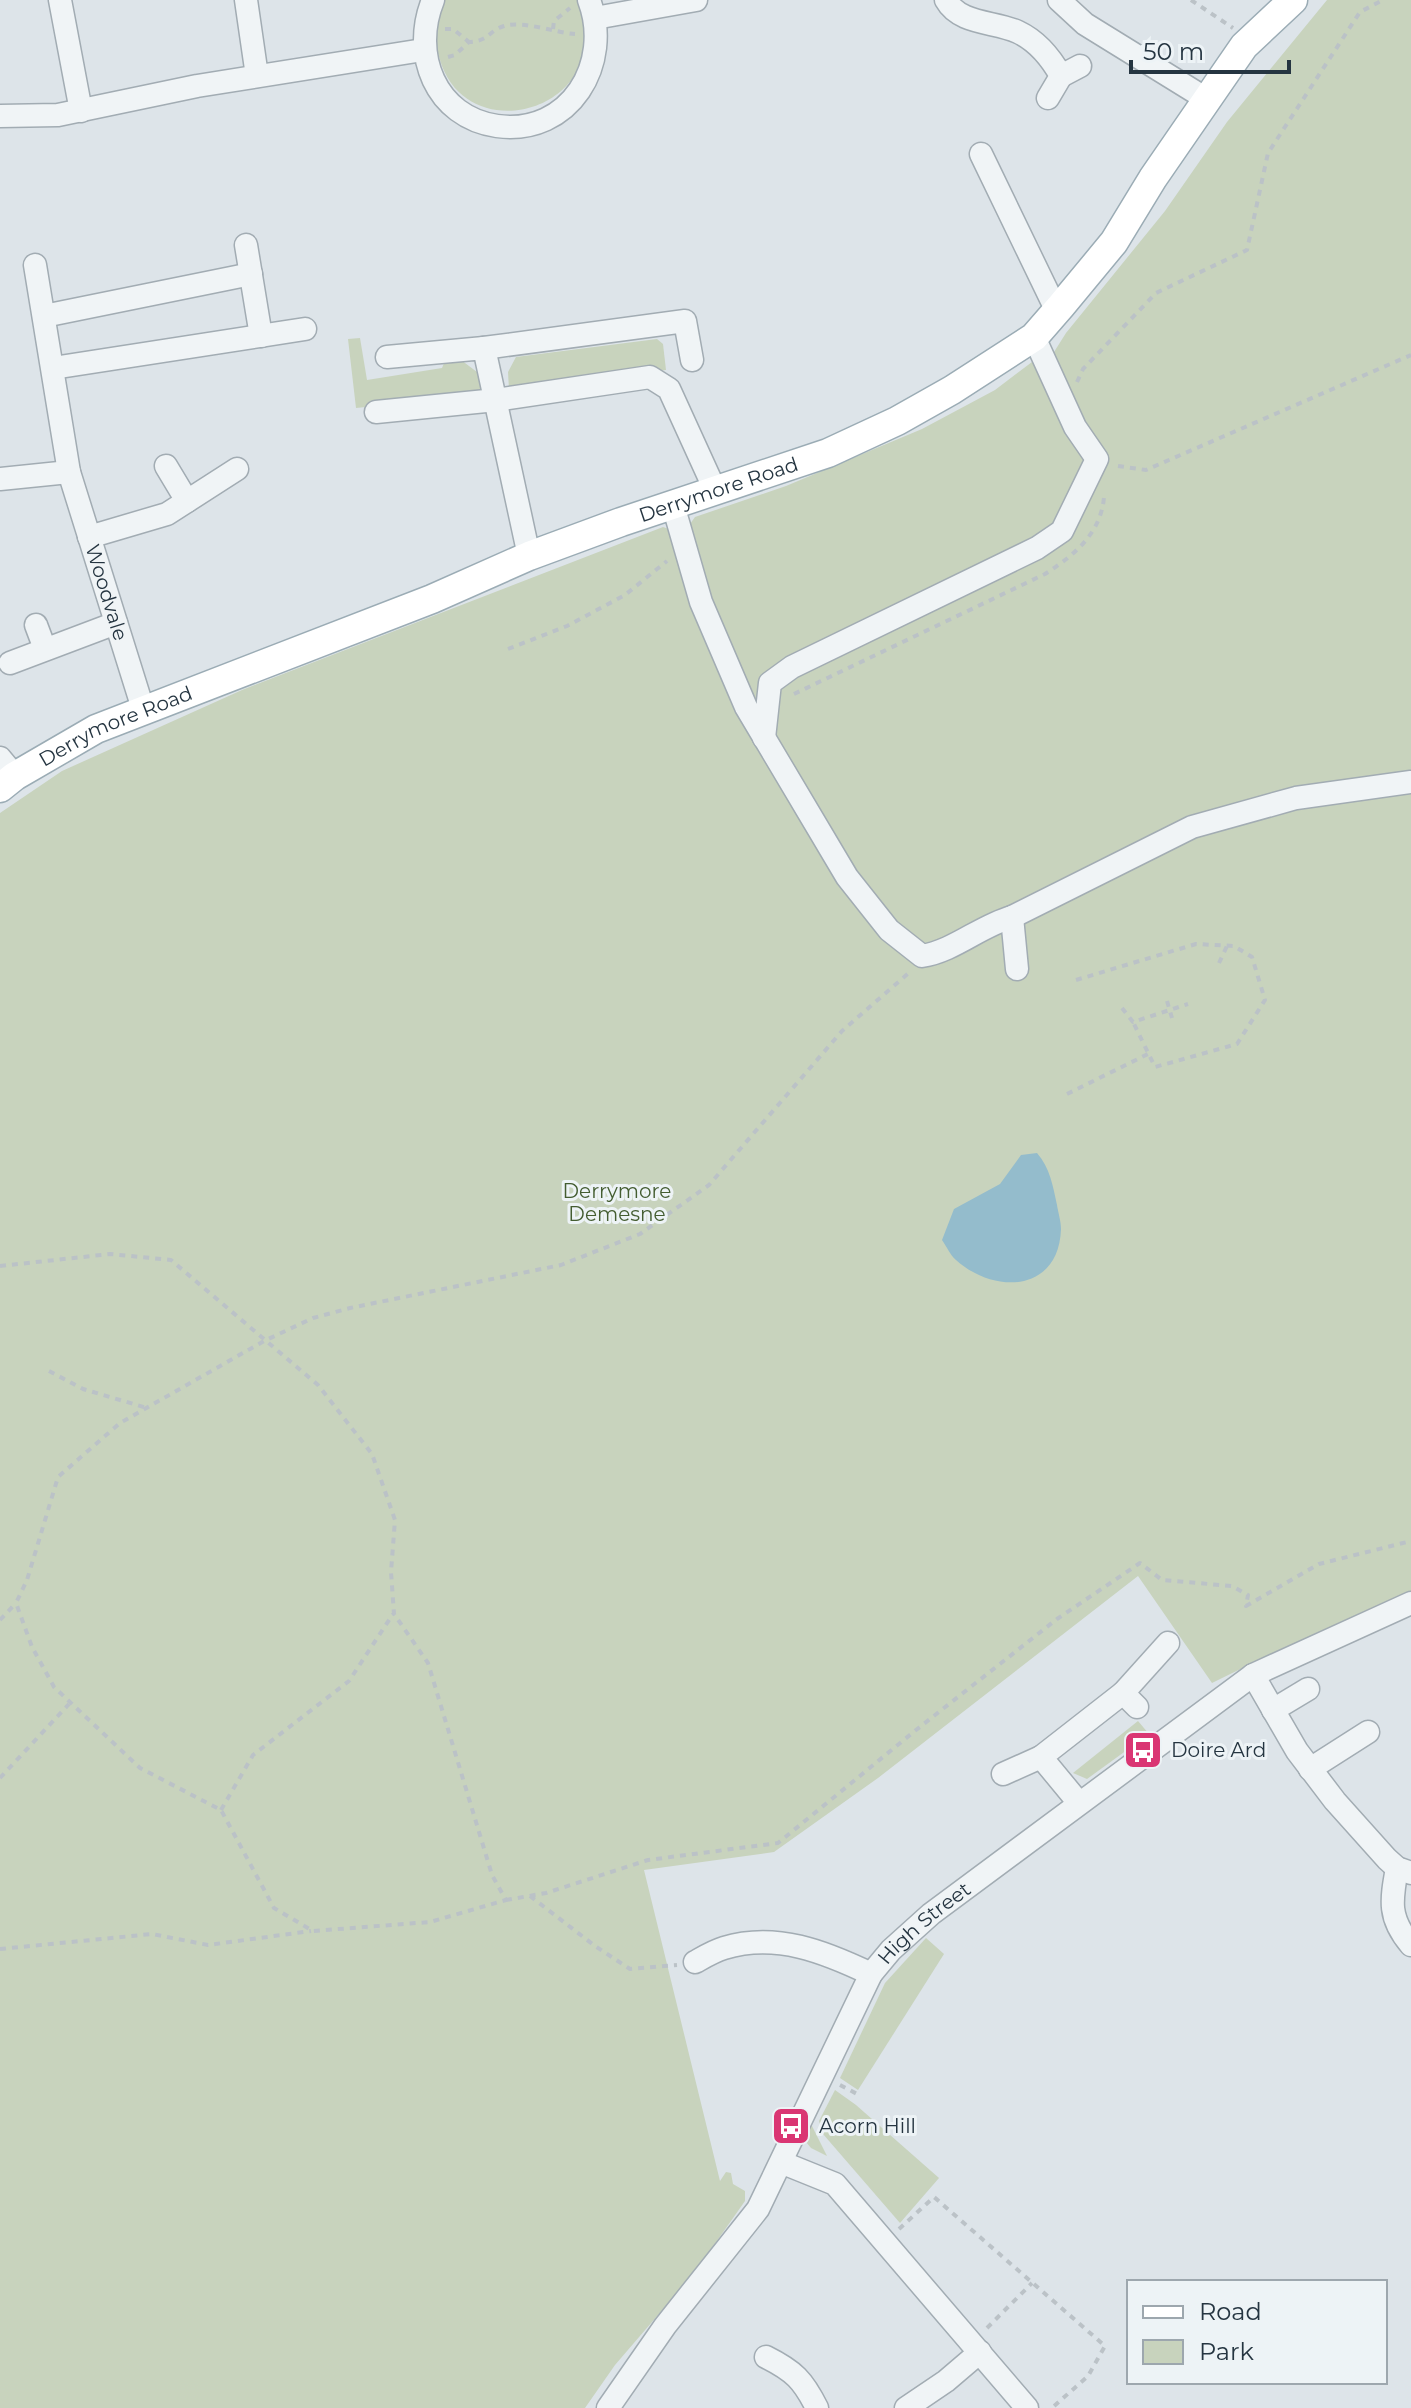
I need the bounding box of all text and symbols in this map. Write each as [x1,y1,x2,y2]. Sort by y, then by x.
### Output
scale bar [1131,24,1289,74]
text: 50 m [1143,37,1204,66]
street label: Derrymore Road [636,452,801,527]
street label: Woodvale [80,541,133,644]
street label: Derrymore Road [35,681,196,772]
park label: Derrymore Demesne [563,1179,671,1226]
bus stop icon: Doire Ard [1122,1729,1164,1771]
place label: Doire Ard [1171,1738,1266,1762]
street label: High Street [872,1877,975,1969]
bus stop icon: Acorn Hill [770,2105,812,2147]
place label: Acorn Hill [819,2114,916,2138]
legend [1127,2280,1387,2384]
text: Road [1199,2297,1262,2326]
text: Park [1199,2337,1254,2366]

